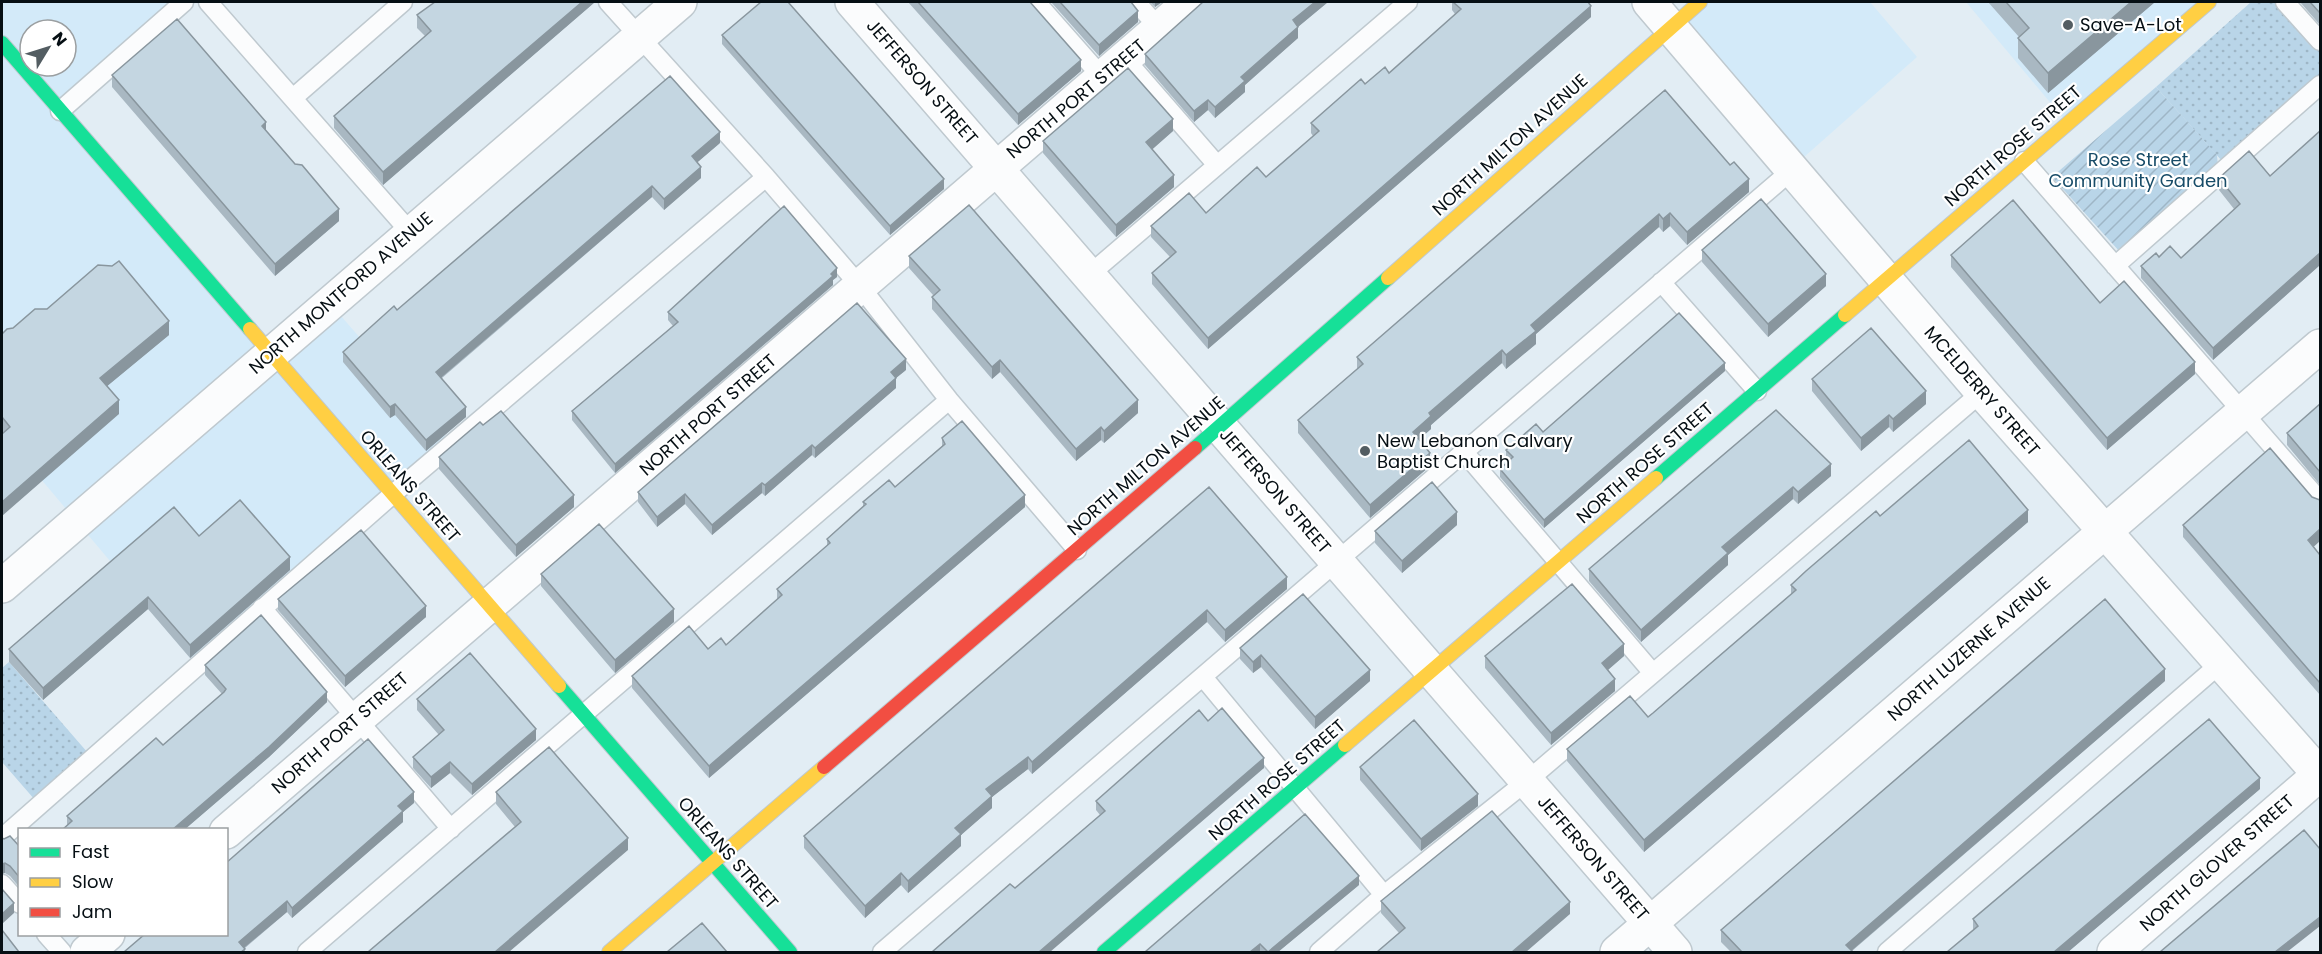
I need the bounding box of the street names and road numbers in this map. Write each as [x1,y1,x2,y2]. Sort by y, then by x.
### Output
street label: JEFFERSON STREET [861,14,984,150]
street label: NORTH PORT STREET [1001,33,1151,164]
street label: NORTH MILTON AVENUE [1426,68,1593,221]
street label: NORTH ROSE STREET [1939,79,2087,212]
street label: NORTH MONTFORD AVENUE [243,206,438,379]
street label: MCELDERRY STREET [1919,320,2046,461]
street label: NORTH PORT STREET [634,348,782,481]
street label: NORTH MILTON AVENUE [1061,390,1230,541]
street label: NORTH ROSE STREET [1571,396,1719,529]
street label: JEFFERSON STREET [1214,423,1337,559]
street label: ORLEANS STREET [354,424,466,548]
street label: NORTH LUZERNE AVENUE [1882,571,2056,727]
street label: NORTH PORT STREET [266,666,414,799]
street label: NORTH ROSE STREET [1203,713,1351,846]
street label: NORTH GLOVER STREET [2134,788,2300,937]
street label: JEFFERSON STREET [1532,790,1655,926]
street label: ORLEANS STREET [672,791,784,915]

